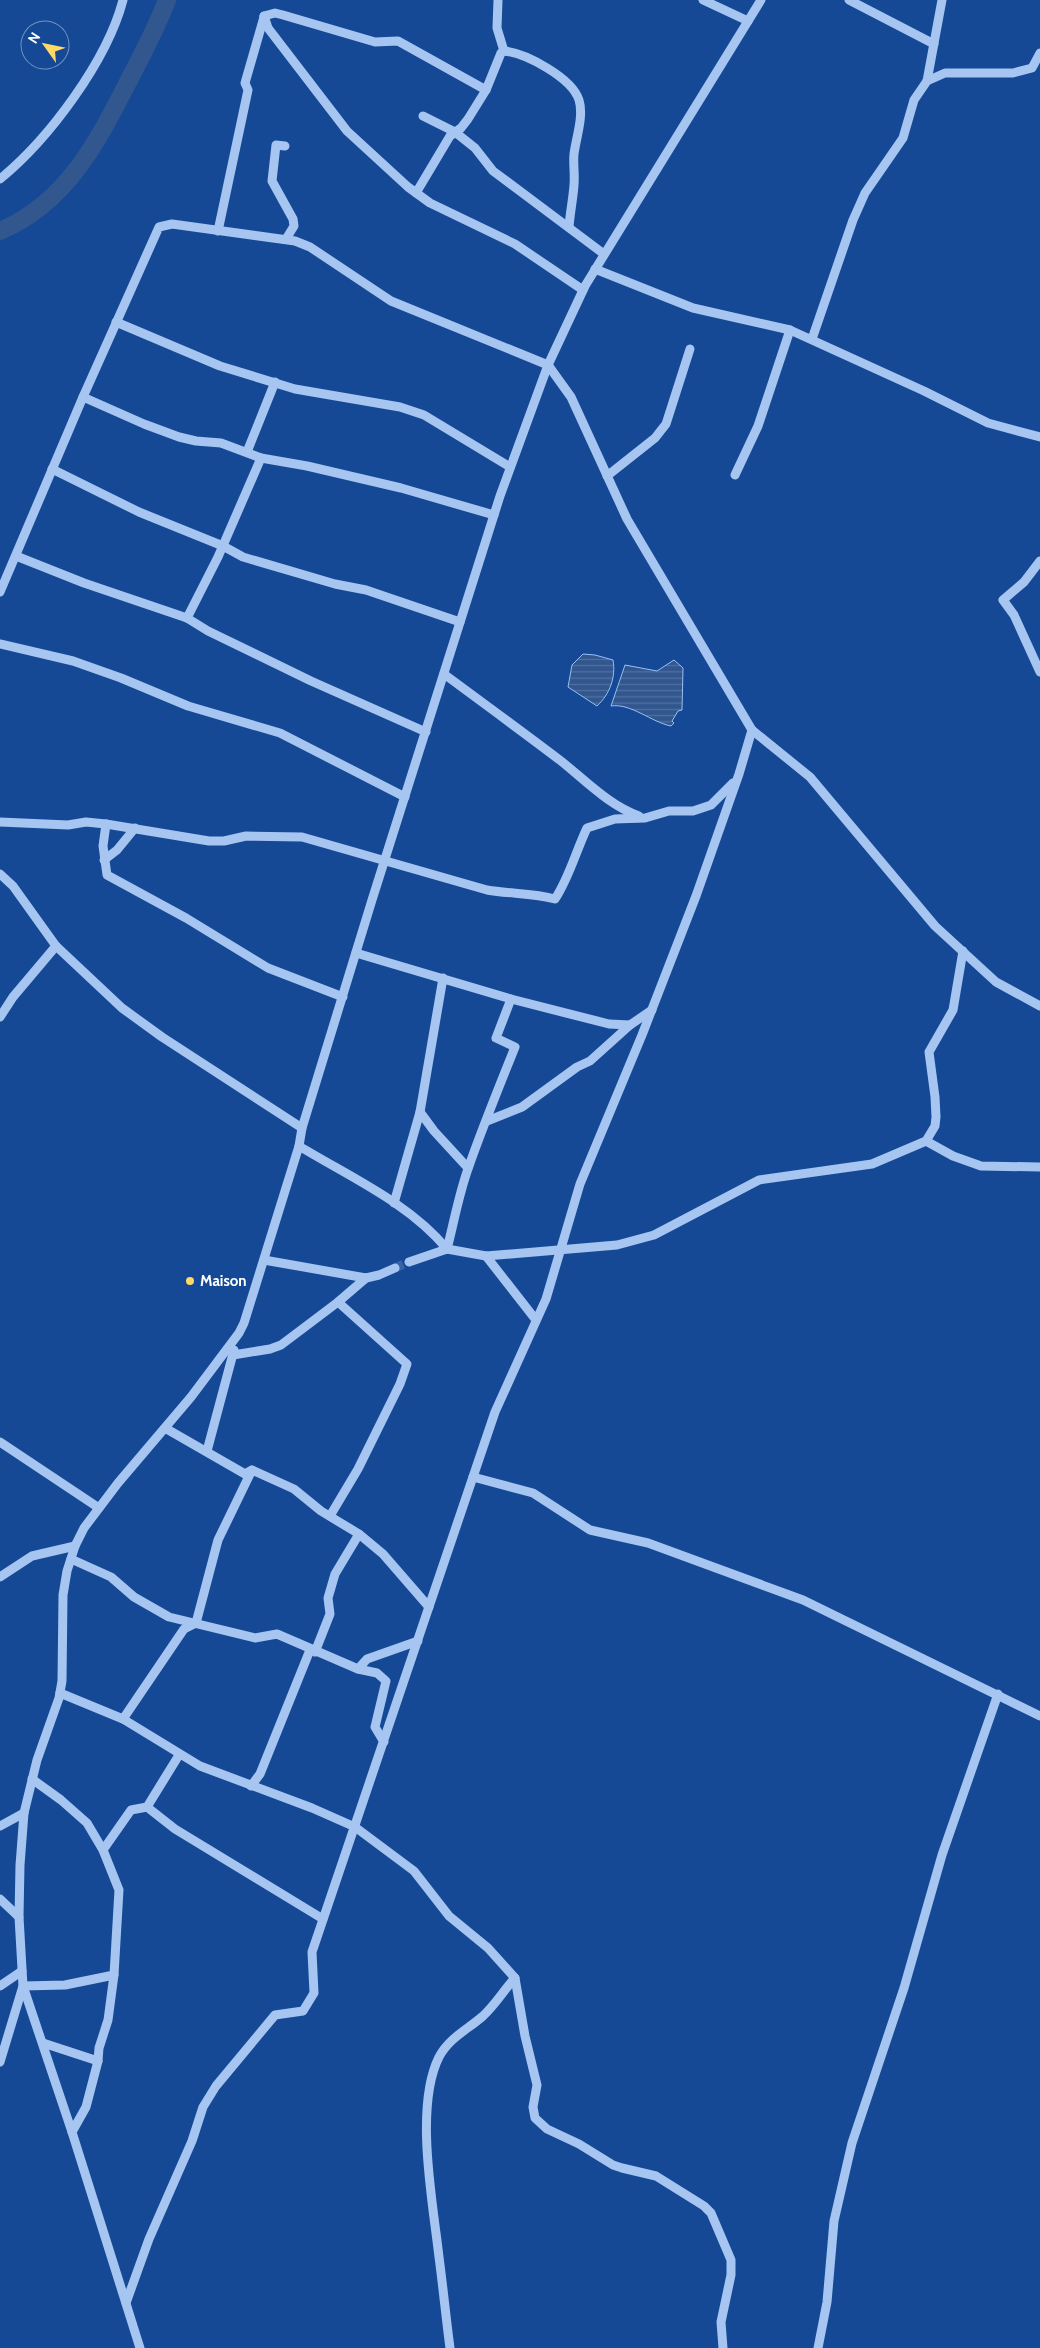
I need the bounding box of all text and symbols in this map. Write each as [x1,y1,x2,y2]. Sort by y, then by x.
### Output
north arrow [20,20,70,70]
text: N [24,29,44,47]
place label: Maison [200,1272,247,1290]
marker: Maison [184,1275,196,1287]

